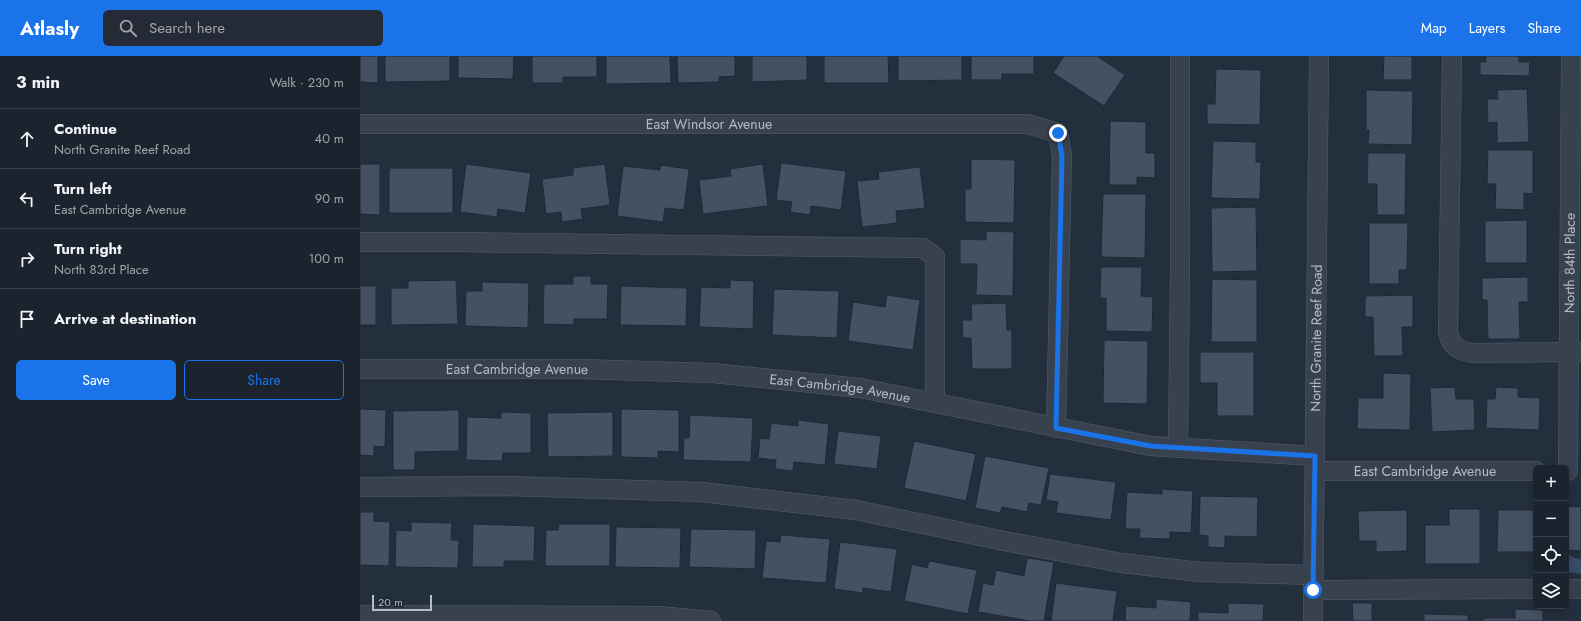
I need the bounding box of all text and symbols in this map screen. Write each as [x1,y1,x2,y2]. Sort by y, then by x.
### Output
search box [103,10,383,46]
text: Atlasly [20,15,79,42]
icon: search [117,17,139,39]
text: Search here [149,17,225,39]
text: Map [1421,18,1447,38]
text: Layers [1469,18,1505,38]
text: Share [1527,18,1561,38]
text: 3 min [16,70,60,94]
text: Walk · 230 m [269,73,344,92]
street label: East Windsor Avenue [646,114,772,134]
text: Continue [54,118,117,140]
route end [1049,124,1067,142]
icon: ahead [16,128,38,150]
text: 40 m [315,129,344,148]
text: North Granite Reef Road [54,140,191,159]
text: Turn left [54,178,112,200]
icon: left [16,188,38,210]
text: 90 m [315,189,344,208]
text: East Cambridge Avenue [54,200,186,219]
street label: North 84th Place [1559,213,1580,313]
text: Turn right [54,238,122,260]
icon: right [16,248,38,270]
text: 100 m [309,249,344,268]
text: North 83rd Place [54,260,149,279]
street label: North Granite Reef Road [1305,264,1327,412]
icon: arrive [16,308,38,330]
text: Arrive at destination [54,308,196,330]
street label: East Cambridge Avenue [446,359,588,379]
button: Save [16,360,176,400]
button: Share [184,360,344,400]
street label: East Cambridge Avenue [768,369,912,408]
street label: East Cambridge Avenue [1354,461,1496,481]
map controls [1533,465,1569,609]
button: + [1533,465,1569,501]
button: − [1533,501,1569,537]
button: locate [1533,537,1569,573]
button: layers [1533,573,1569,609]
route start [1304,581,1322,599]
scale bar [372,593,432,612]
text: 20 m [378,594,403,610]

